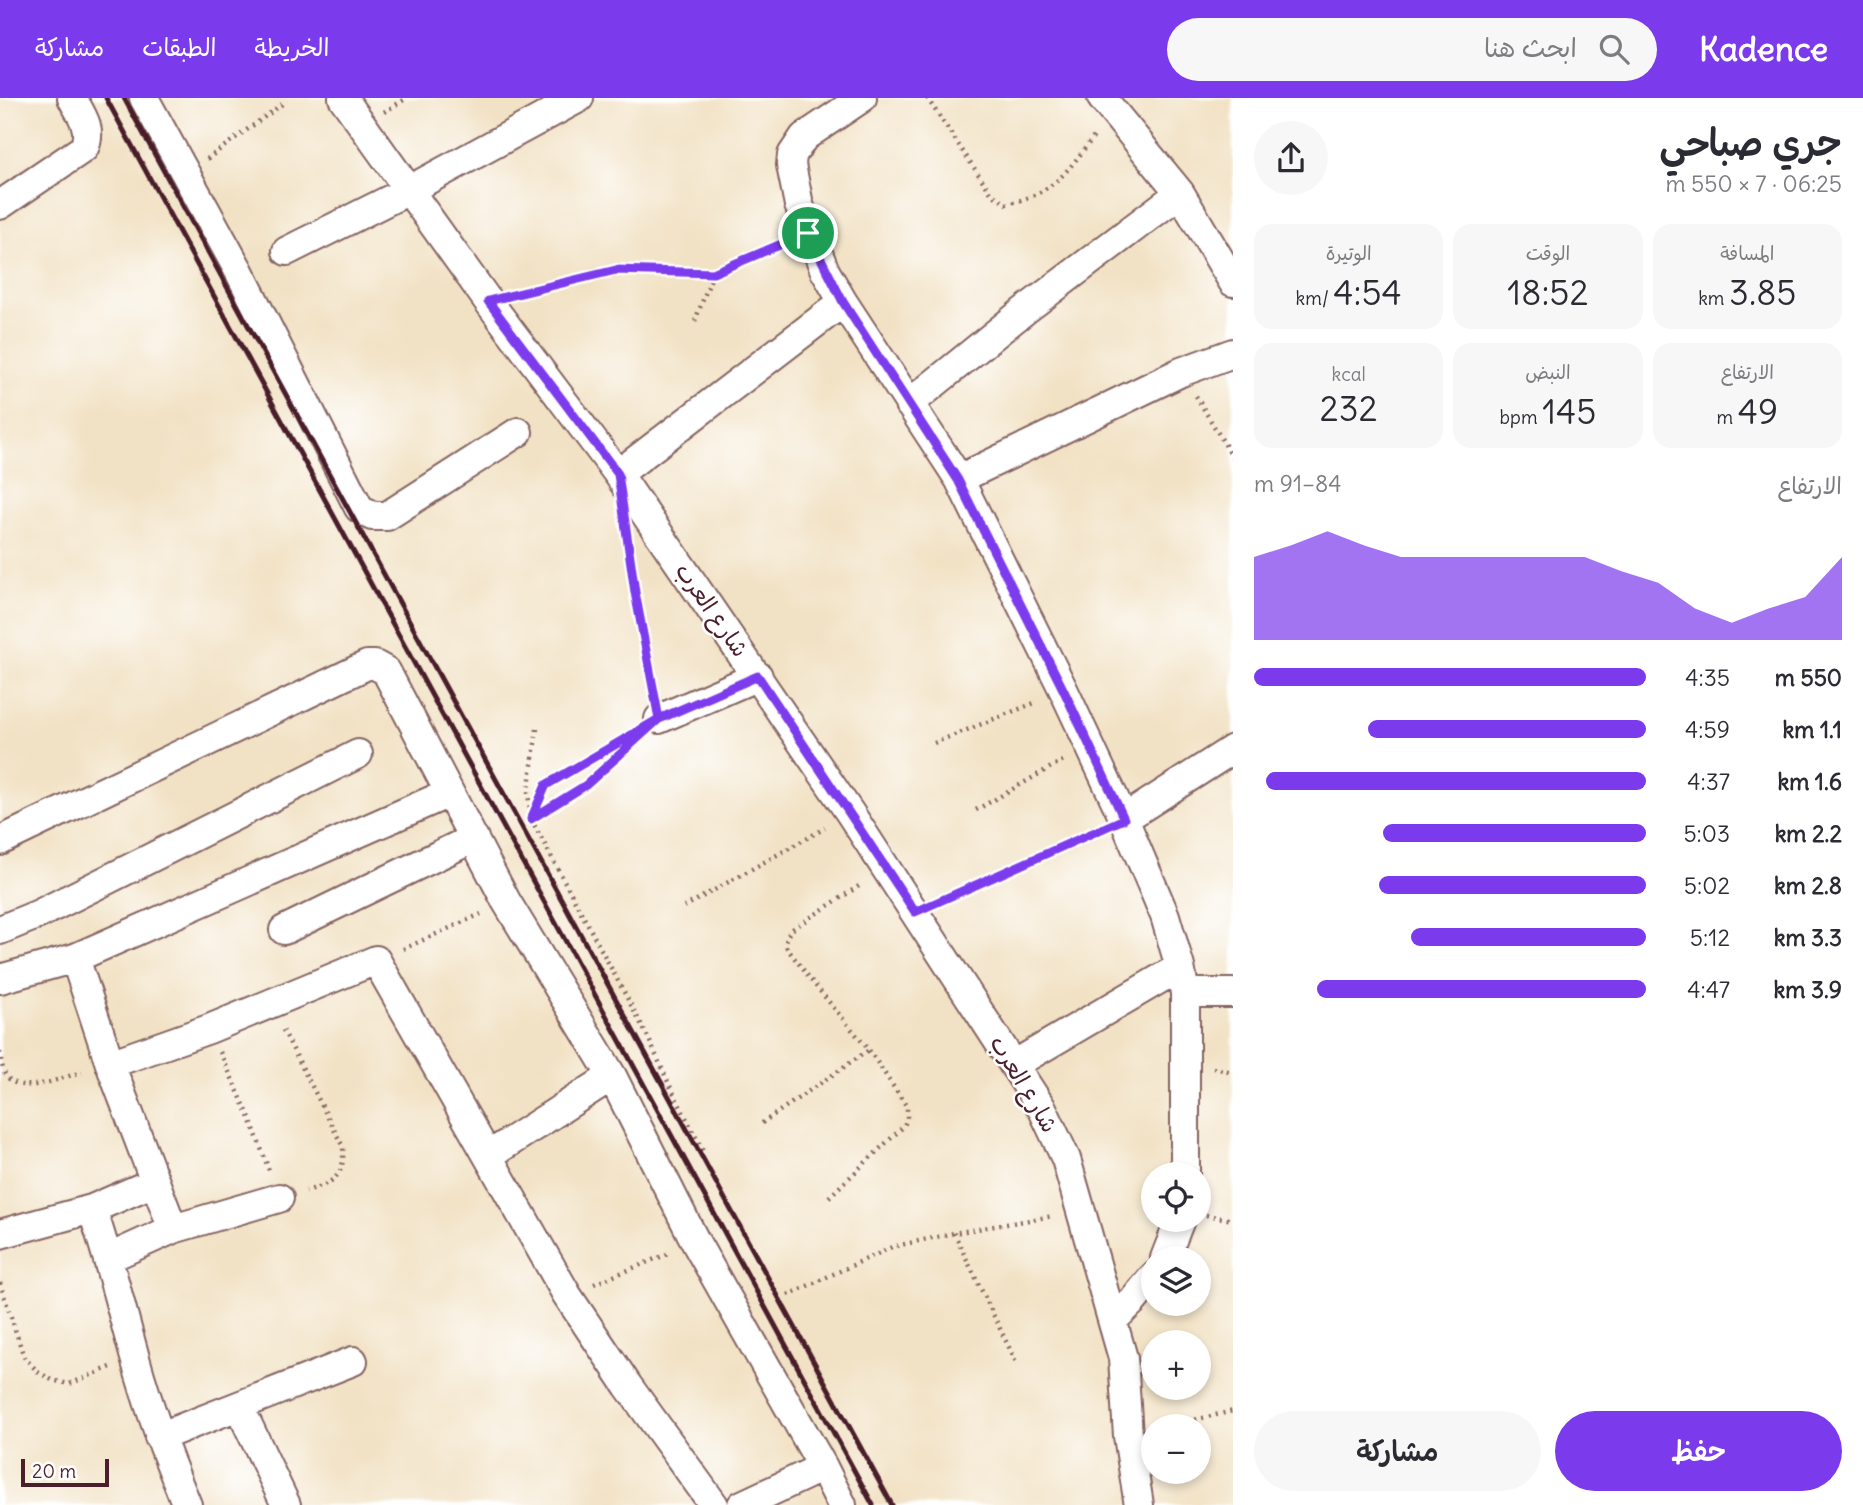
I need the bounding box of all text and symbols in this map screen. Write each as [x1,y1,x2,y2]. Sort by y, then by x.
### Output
search box [1167,18,1657,81]
text: Kadence [1699,28,1828,70]
icon: search [1595,30,1633,68]
text: ابحث هنا [1484,31,1577,64]
text: مشاركة [35,32,104,62]
text: الطبقات [142,32,217,62]
text: الخريطة [255,32,329,62]
text: جري صباحي [1659,119,1842,166]
button: share [1254,121,1328,195]
text: 06:25 · 7 × 550 m [1665,169,1842,198]
pin [778,203,838,263]
icon: arrive [789,214,827,252]
text: الوتيرة [1326,241,1372,265]
text: الوقت [1526,241,1570,265]
text: المسافة [1720,241,1774,265]
text: 4:54 [1333,270,1402,314]
text: 18:52 [1507,270,1589,314]
text: 3.85 [1729,270,1796,314]
text: /km [1296,286,1333,310]
text: km [1698,286,1729,310]
text: النبض [1525,360,1571,384]
text: الارتفاع [1721,360,1774,384]
text: kcal [1332,362,1366,386]
text: 232 [1320,386,1378,430]
text: 145 [1542,389,1596,433]
text: 49 [1738,389,1778,433]
text: bpm [1500,405,1542,429]
text: m [1717,405,1738,429]
text: 84–91 m [1254,469,1342,498]
text: الارتفاع [1778,471,1842,500]
street label: شارع العرب [668,557,755,664]
text: 4:35 [1685,663,1730,692]
text: 550 m [1775,663,1842,692]
text: 4:59 [1685,715,1730,744]
text: 1.1 km [1783,715,1842,744]
text: 4:37 [1687,767,1730,796]
text: 1.6 km [1777,767,1842,796]
text: 5:03 [1683,819,1730,848]
text: 2.2 km [1775,819,1842,848]
text: 5:02 [1684,871,1730,900]
text: 2.8 km [1774,871,1842,900]
text: 5:12 [1690,923,1730,952]
text: 3.3 km [1774,923,1842,952]
text: 4:47 [1687,975,1730,1004]
text: 3.9 km [1774,975,1842,1004]
street label: شارع العرب [982,1030,1065,1139]
map controls [1141,1162,1211,1484]
button: locate [1141,1162,1211,1232]
button: layers [1141,1246,1211,1316]
button: + [1141,1330,1211,1400]
button: مشاركة [1254,1411,1541,1491]
button: حفظ [1555,1411,1842,1491]
button: − [1141,1414,1211,1484]
scale bar [21,1456,108,1488]
text: 20 m [32,1459,76,1483]

